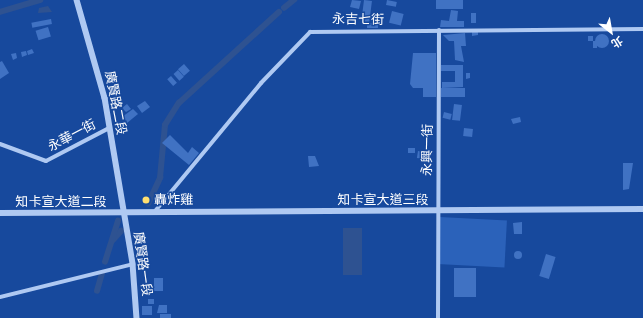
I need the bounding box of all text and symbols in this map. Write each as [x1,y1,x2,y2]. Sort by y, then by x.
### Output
street label: 永吉七街 [332,12,384,28]
north arrow [591,12,631,52]
text: 北 [609,34,625,50]
street label: 廣賢路二段 [101,70,129,136]
street label: 永華一街 [45,117,99,155]
street label: 永興一街 [420,124,436,176]
place label: 轟炸雞 [154,192,193,208]
street label: 知卡宣大道三段 [338,192,428,208]
street label: 知卡宣大道二段 [16,194,106,210]
marker: 轟炸雞 [141,195,151,205]
street label: 廣賢路一段 [130,231,154,297]

